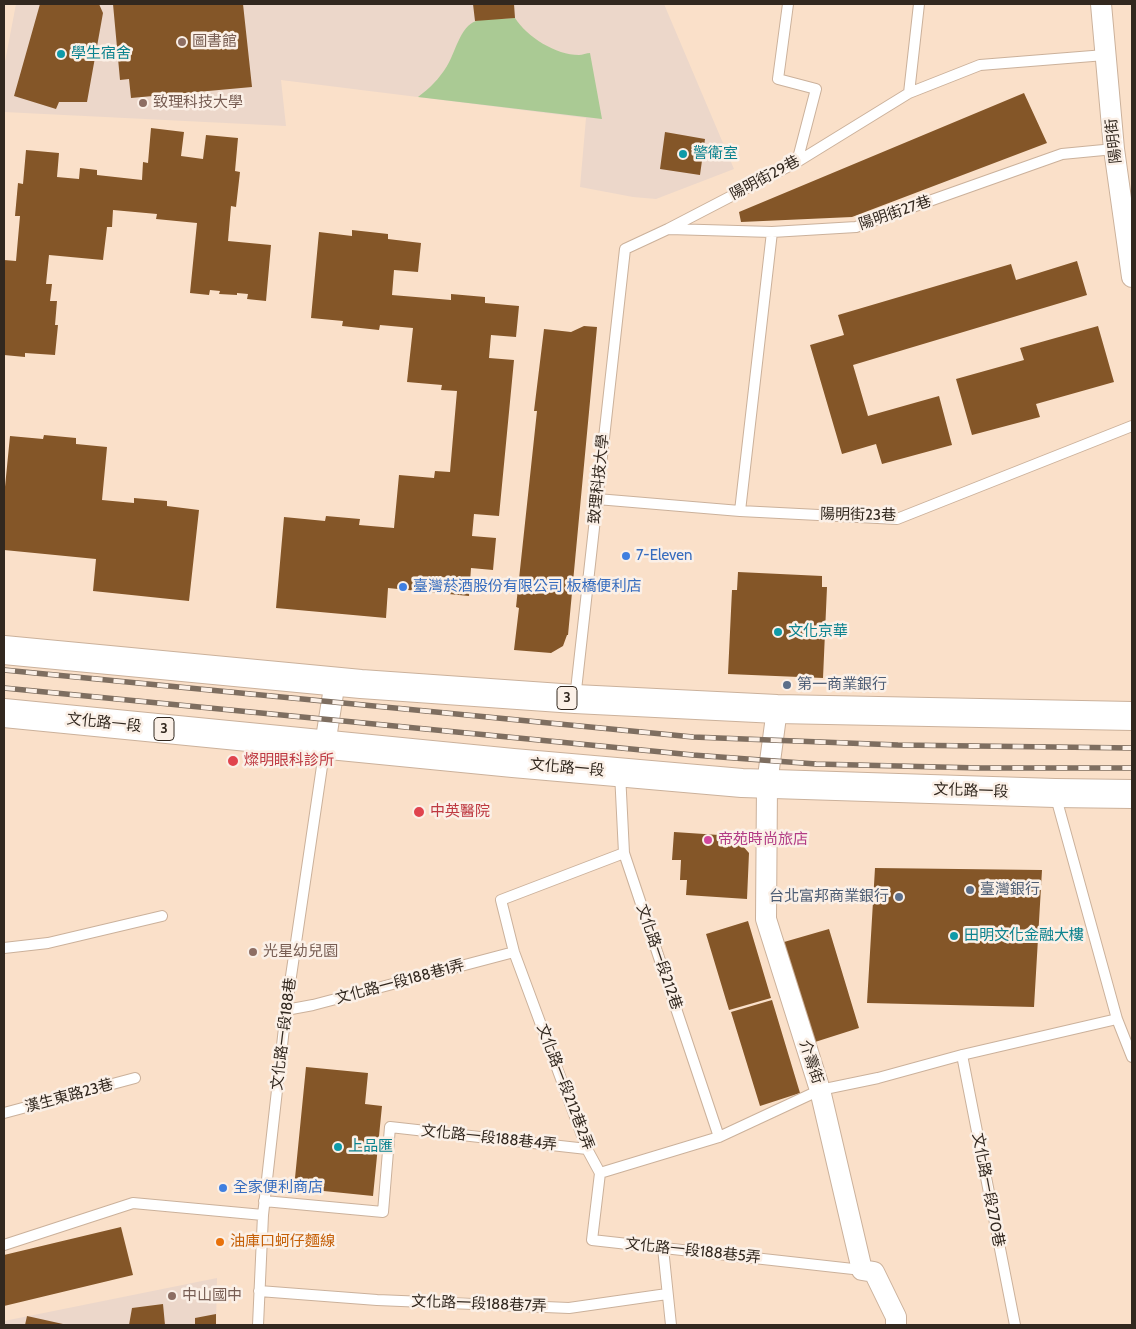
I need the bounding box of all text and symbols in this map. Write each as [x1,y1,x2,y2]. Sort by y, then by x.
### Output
place label: 圖書館 [192,33,237,51]
marker: 圖書館 [176,36,188,48]
place label: 學生宿舍 [71,45,131,63]
marker: 學生宿舍 [55,48,67,60]
place label: 致理科技大學 [153,94,243,112]
marker: 致理科技大學 [137,97,149,109]
street label: 陽明街 [1103,118,1125,164]
place label: 警衛室 [693,145,738,163]
marker: 警衛室 [677,148,689,160]
street label: 陽明街29巷 [727,152,803,204]
street label: 陽明街27巷 [856,192,934,234]
street label: 致理科技大學 [585,433,613,525]
street label: 陽明街23巷 [820,505,896,525]
place label: 7-Eleven [636,547,692,565]
marker: 7-Eleven [620,550,632,562]
place label: 臺灣菸酒股份有限公司 板橋便利店 [413,578,641,596]
marker: 臺灣菸酒股份有限公司 板橋便利店 [397,581,409,593]
place label: 文化京華 [788,623,848,641]
marker: 文化京華 [772,626,784,638]
place label: 第一商業銀行 [797,676,887,694]
marker: 第一商業銀行 [781,679,793,691]
road number: 3 [557,686,577,710]
street label: 文化路一段 [66,710,142,736]
road number: 3 [154,718,174,741]
place label: 燦明眼科診所 [244,752,334,770]
marker: 燦明眼科診所 [226,754,240,768]
street label: 文化路一段 [529,756,605,780]
street label: 文化路一段 [933,781,1009,801]
place label: 中英醫院 [430,803,490,821]
marker: 中英醫院 [412,805,426,819]
place label: 帝苑時尚旅店 [718,831,808,849]
marker: 帝苑時尚旅店 [702,834,714,846]
place label: 臺灣銀行 [980,881,1040,899]
marker: 臺灣銀行 [964,884,976,896]
place label: 台北富邦商業銀行 [769,888,889,906]
marker: 台北富邦商業銀行 [893,891,905,903]
street label: 文化路一段212巷 [632,902,686,1012]
place label: 田明文化金融大樓 [964,927,1084,945]
marker: 田明文化金融大樓 [948,930,960,942]
place label: 光星幼兒園 [263,943,338,961]
marker: 光星幼兒園 [247,946,259,958]
street label: 文化路一段188巷1弄 [333,956,467,1008]
street label: 文化路一段188巷 [268,977,300,1091]
street label: 文化路一段212巷2弄 [533,1021,597,1153]
street label: 介壽街 [795,1038,827,1086]
street label: 漢生東路23巷 [23,1076,115,1116]
street label: 文化路一段188巷4弄 [420,1122,558,1154]
street label: 文化路一段270巷 [968,1131,1008,1249]
place label: 上品匯 [348,1138,393,1156]
marker: 上品匯 [332,1141,344,1153]
place label: 全家便利商店 [233,1179,323,1197]
marker: 全家便利商店 [217,1182,229,1194]
place label: 油庫口蚵仔麵線 [230,1233,335,1251]
street label: 文化路一段188巷5弄 [624,1235,762,1267]
marker: 油庫口蚵仔麵線 [214,1236,226,1248]
place label: 中山國中 [182,1287,242,1305]
marker: 中山國中 [166,1290,178,1302]
street label: 文化路一段188巷7弄 [411,1293,547,1315]

